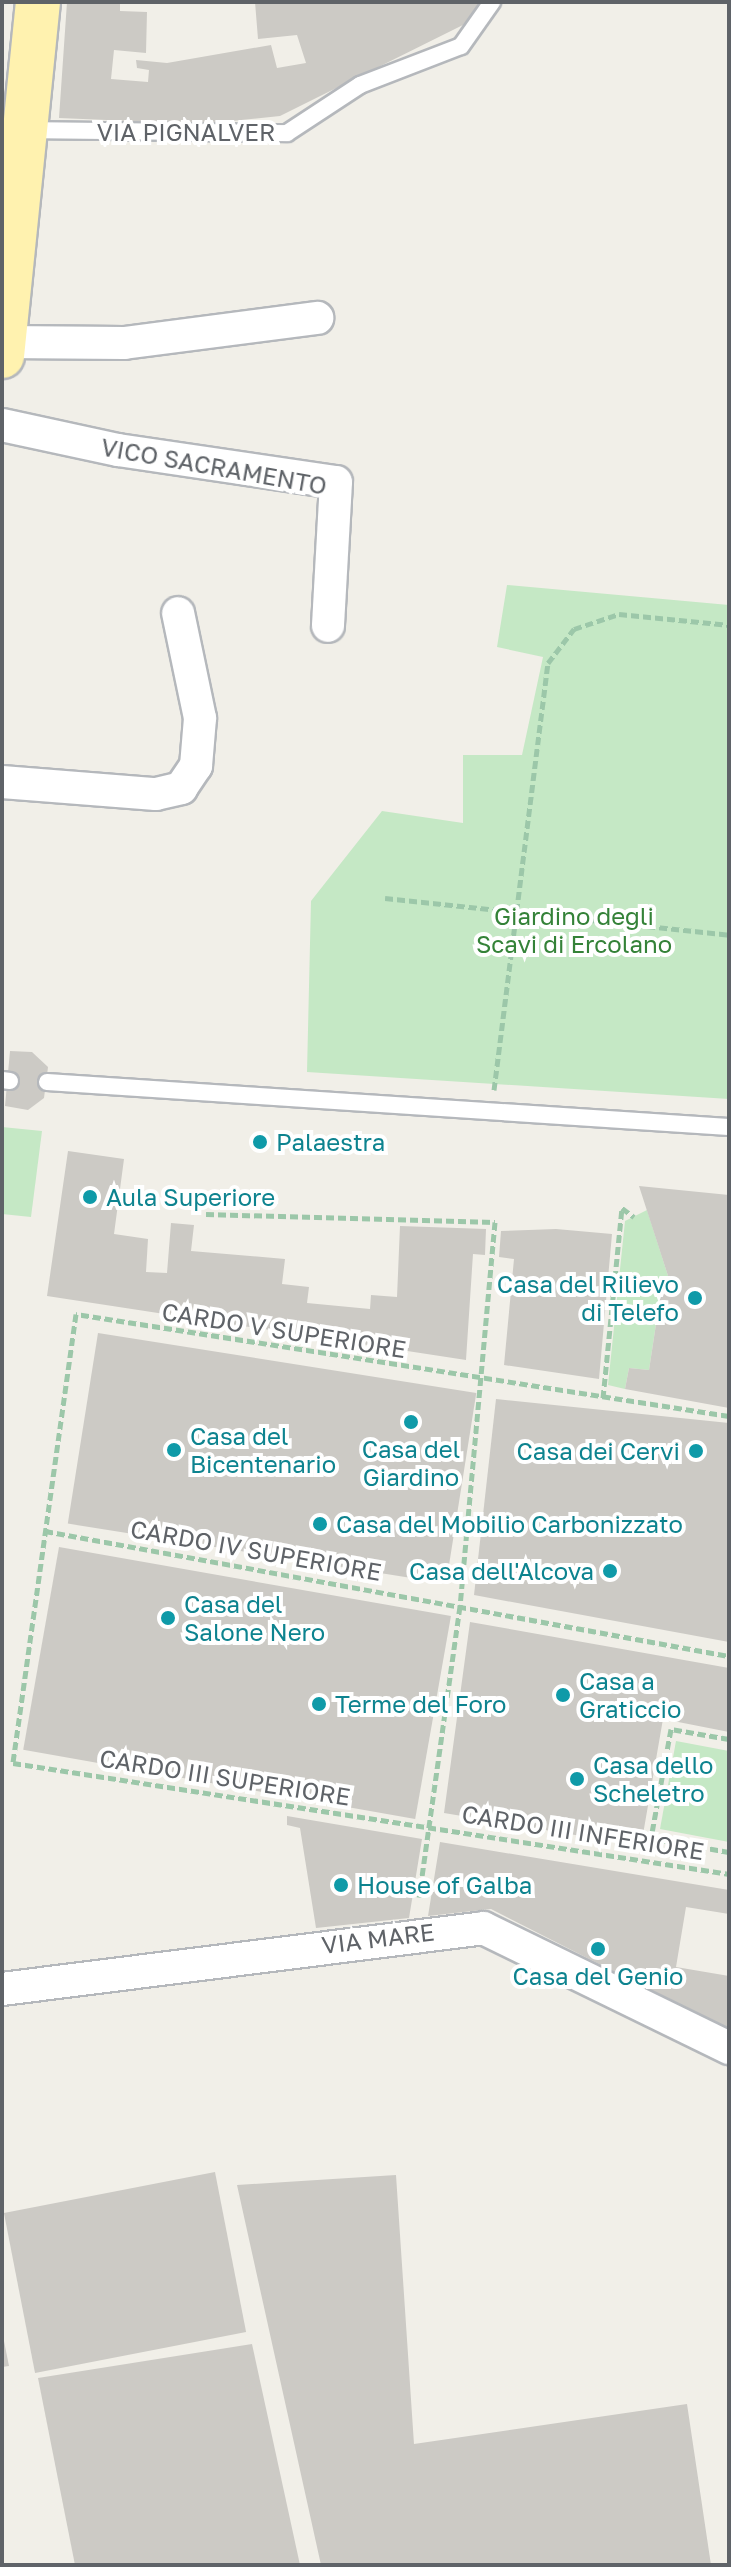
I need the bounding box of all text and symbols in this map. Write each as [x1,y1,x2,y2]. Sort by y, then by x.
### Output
street label: VIA PIGNALVER [97,118,275,146]
street label: VICO SACRAMENTO [99,432,329,500]
park label: Giardino degli Scavi di Ercolano [476,902,672,958]
place label: Palaestra [276,1128,385,1156]
marker: Palaestra [251,1133,269,1151]
place label: Aula Superiore [106,1183,275,1211]
marker: Aula Superiore [81,1188,99,1206]
place label: Casa del Rilievo di Telefo [497,1270,679,1326]
marker: Casa del Rilievo di Telefo [686,1289,704,1307]
street label: CARDO V SUPERIORE [160,1296,408,1364]
marker: Casa del Giardino [402,1413,420,1431]
place label: Casa del Bicentenario [190,1422,336,1478]
place label: Casa del Giardino [362,1435,460,1491]
place label: Casa dei Cervi [517,1437,680,1465]
marker: Casa del Bicentenario [165,1441,183,1459]
marker: Casa dei Cervi [687,1442,705,1460]
place label: Casa del Mobilio Carbonizzato [336,1510,683,1538]
street label: CARDO IV SUPERIORE [128,1514,384,1586]
marker: Casa del Mobilio Carbonizzato [311,1515,329,1533]
place label: Casa dell'Alcova [409,1557,594,1585]
marker: Casa dell'Alcova [601,1562,619,1580]
place label: Casa del Salone Nero [184,1590,325,1646]
marker: Casa del Salone Nero [159,1609,177,1627]
place label: Casa a Graticcio [579,1667,681,1723]
marker: Casa a Graticcio [554,1686,572,1704]
place label: Terme del Foro [335,1690,506,1718]
marker: Terme del Foro [310,1695,328,1713]
street label: CARDO III SUPERIORE [98,1743,352,1811]
place label: Casa dello Scheletro [593,1751,713,1807]
marker: Casa dello Scheletro [568,1770,586,1788]
street label: CARDO III INFERIORE [460,1799,706,1865]
place label: House of Galba [357,1871,532,1899]
marker: House of Galba [332,1876,350,1894]
street label: VIA MARE [320,1917,436,1959]
marker: Casa del Genio [589,1940,607,1958]
place label: Casa del Genio [513,1962,683,1990]

